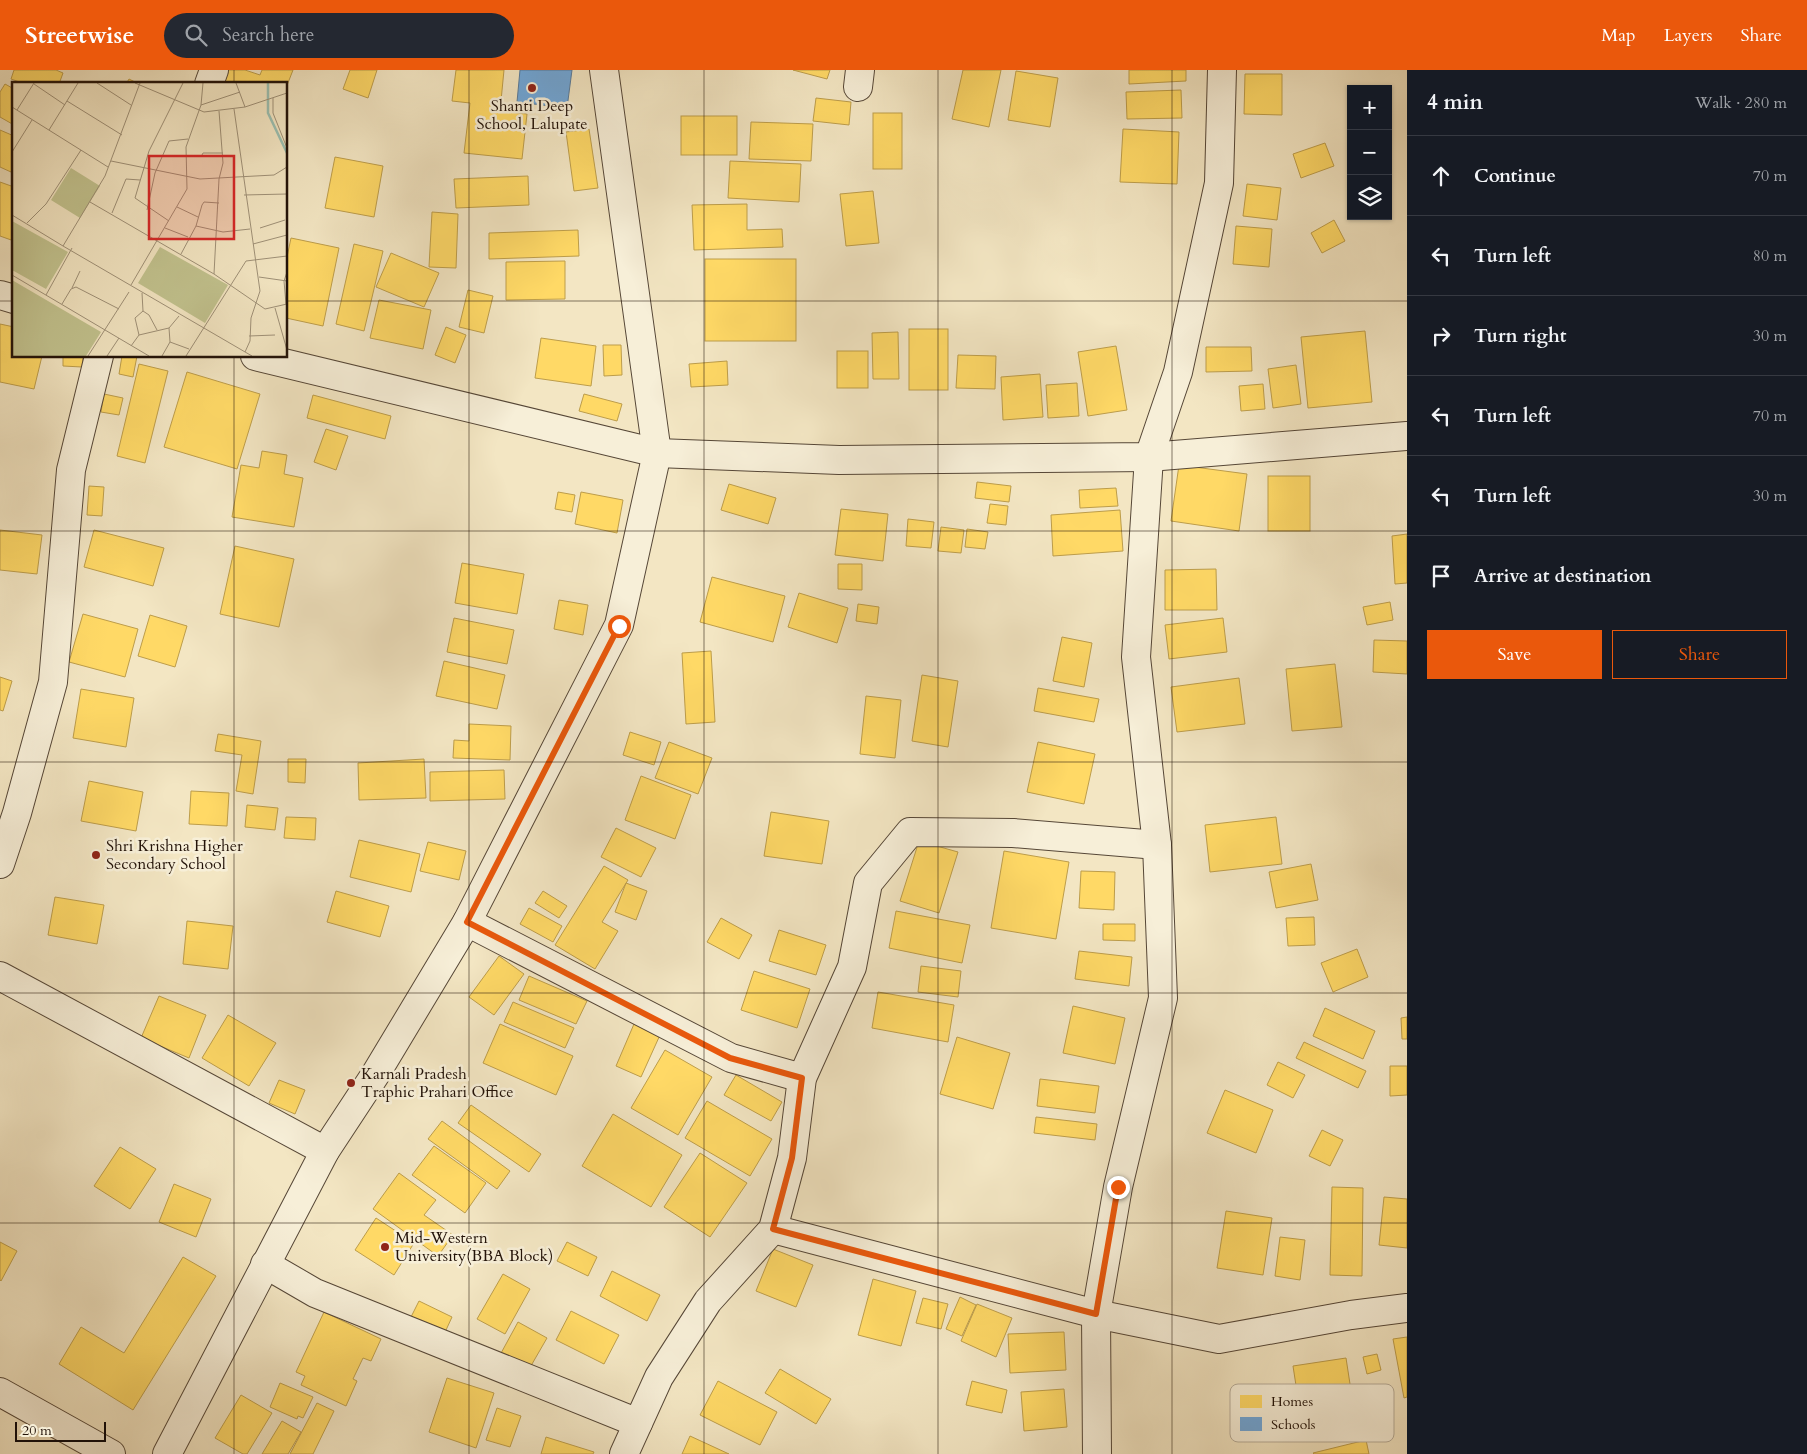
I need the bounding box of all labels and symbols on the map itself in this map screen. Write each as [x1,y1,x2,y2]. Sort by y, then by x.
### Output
inset map [12,82,288,358]
marker: Shanti Deep School, Lalupate [526,82,538,94]
place label: Shanti Deep School, Lalupate [476,95,588,135]
route start [608,615,631,638]
place label: Shri Krishna Higher Secondary School [106,835,243,875]
marker: Shri Krishna Higher Secondary School [90,849,102,861]
place label: Karnali Pradesh Traphic Prahari Office [361,1063,514,1103]
marker: Karnali Pradesh Traphic Prahari Office [345,1077,357,1089]
route end [1107,1176,1130,1199]
place label: Mid-Western University(BBA Block) [395,1227,553,1267]
marker: Mid-Western University(BBA Block) [379,1241,391,1253]
legend [1230,1384,1394,1442]
text: Homes [1271,1392,1313,1411]
text: Schools [1271,1415,1316,1434]
scale bar [15,1419,106,1442]

